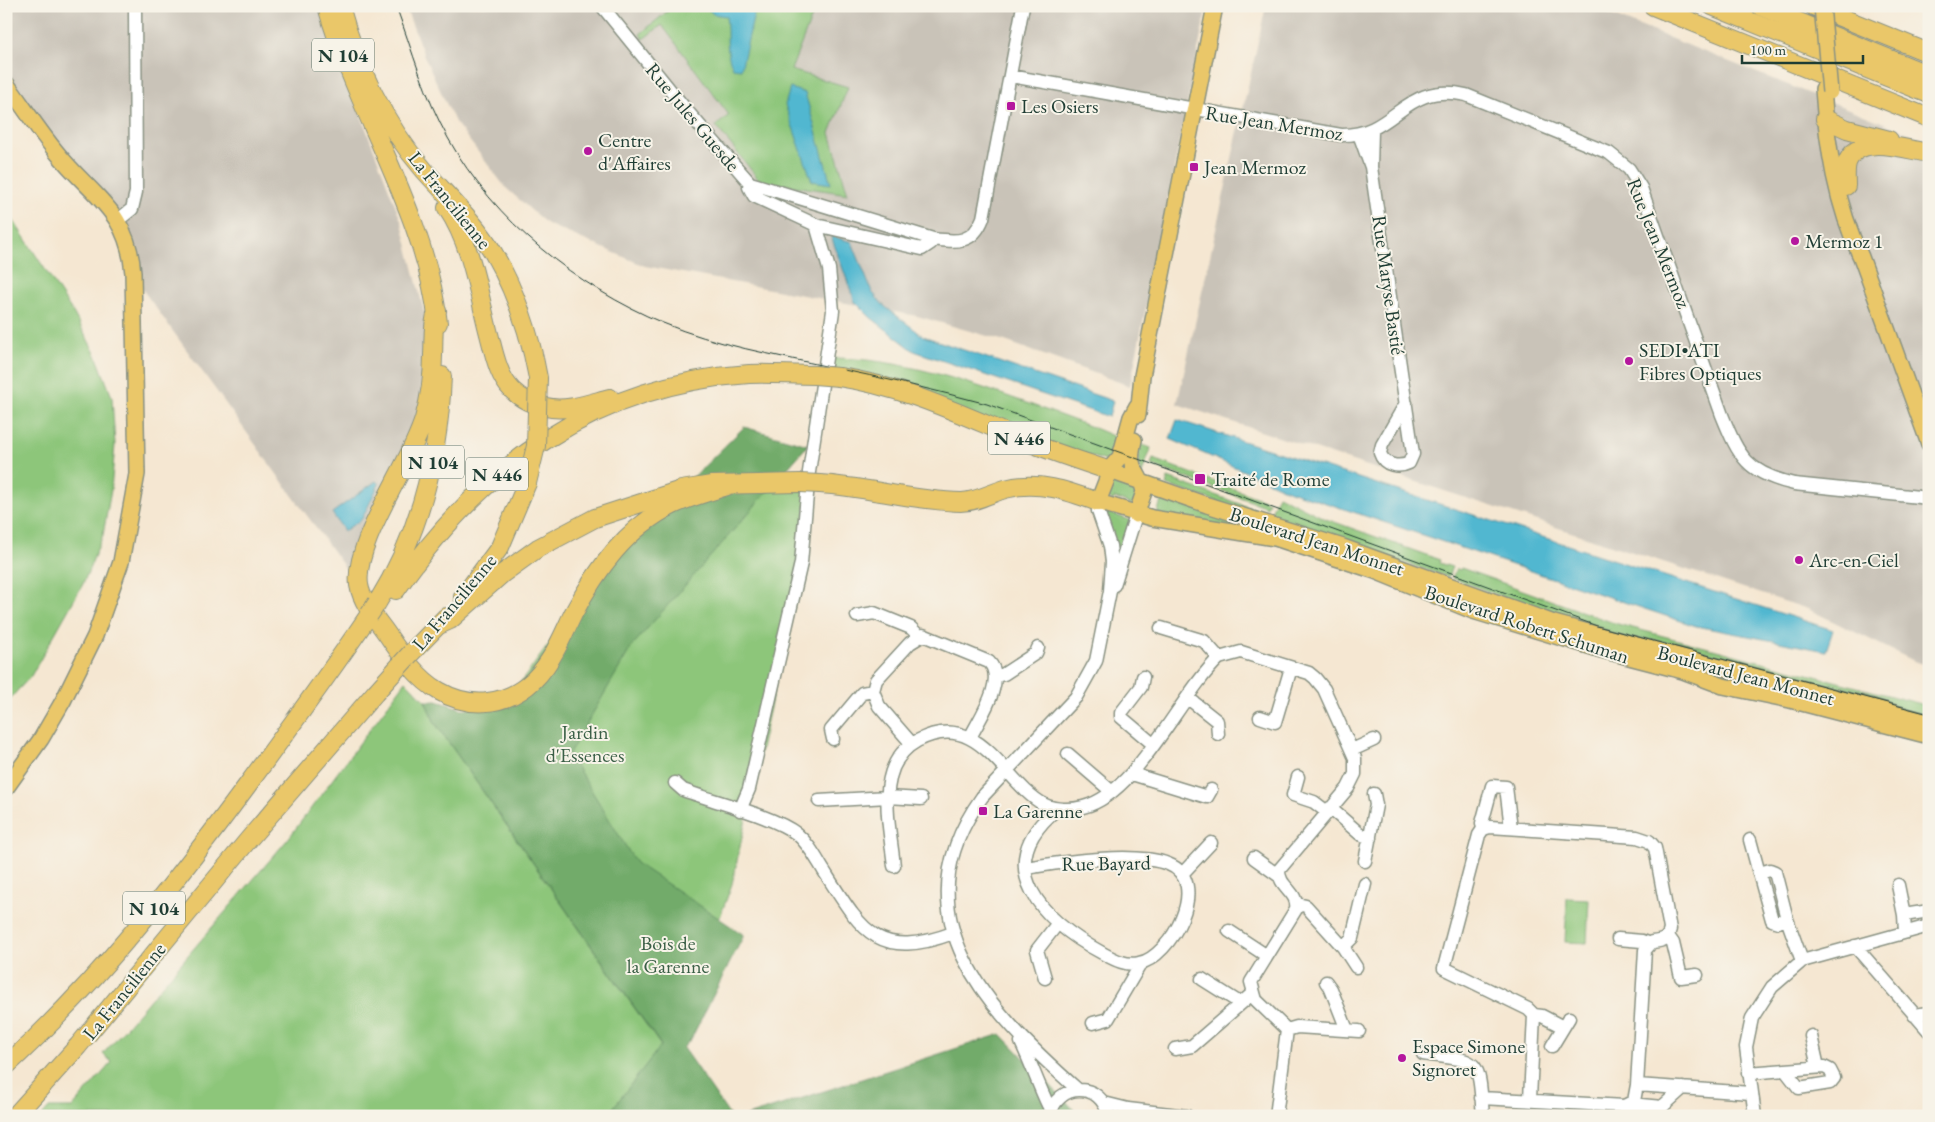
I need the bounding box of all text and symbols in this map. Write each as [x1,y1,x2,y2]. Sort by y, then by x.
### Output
scale bar [1742,32,1864,64]
road number: N 104 [312,38,374,72]
text: 100 m [1750,40,1787,59]
street label: Rue Jules Guesde [640,57,746,177]
place label: Les Osiers [1021,93,1099,119]
street label: Rue Jean Mermoz [1204,99,1345,147]
marker: Les Osiers [1005,100,1017,112]
place label: Centre d'Affaires [598,127,671,176]
marker: Centre d'Affaires [582,145,594,157]
street label: La Francilienne [403,146,498,254]
place label: Jean Mermoz [1202,154,1306,180]
marker: Jean Mermoz [1188,161,1200,173]
street label: Rue Jean Mermoz [1621,174,1697,313]
street label: Rue Maryse Bastié [1366,213,1412,357]
place label: Mermoz 1 [1805,228,1883,254]
marker: Mermoz 1 [1789,235,1801,247]
place label: SEDI•ATI Fibres Optiques [1639,337,1761,386]
marker: SEDI•ATI Fibres Optiques [1623,355,1635,367]
road number: N 446 [988,422,1050,454]
road number: N 104 [402,446,464,478]
road number: N 446 [466,458,528,490]
place label: Traité de Rome [1211,466,1330,492]
marker: Traité de Rome [1193,472,1207,486]
street label: Boulevard Jean Monnet [1226,501,1408,582]
place label: Arc-en-Ciel [1808,547,1899,573]
street label: La Francilienne [406,548,502,656]
marker: Arc-en-Ciel [1793,554,1805,566]
street label: Boulevard Robert Schuman [1421,579,1633,670]
street label: Boulevard Jean Monnet [1655,639,1838,711]
park label: Jardin d'Essences [546,719,624,768]
place label: La Garenne [993,798,1083,824]
marker: La Garenne [977,805,989,817]
street label: Rue Bayard [1061,849,1152,877]
road number: N 104 [123,891,185,924]
park label: Bois de la Garenne [627,930,710,979]
street label: La Francilienne [77,937,172,1045]
place label: Espace Simone Signoret [1412,1033,1525,1082]
marker: Espace Simone Signoret [1396,1052,1408,1064]

